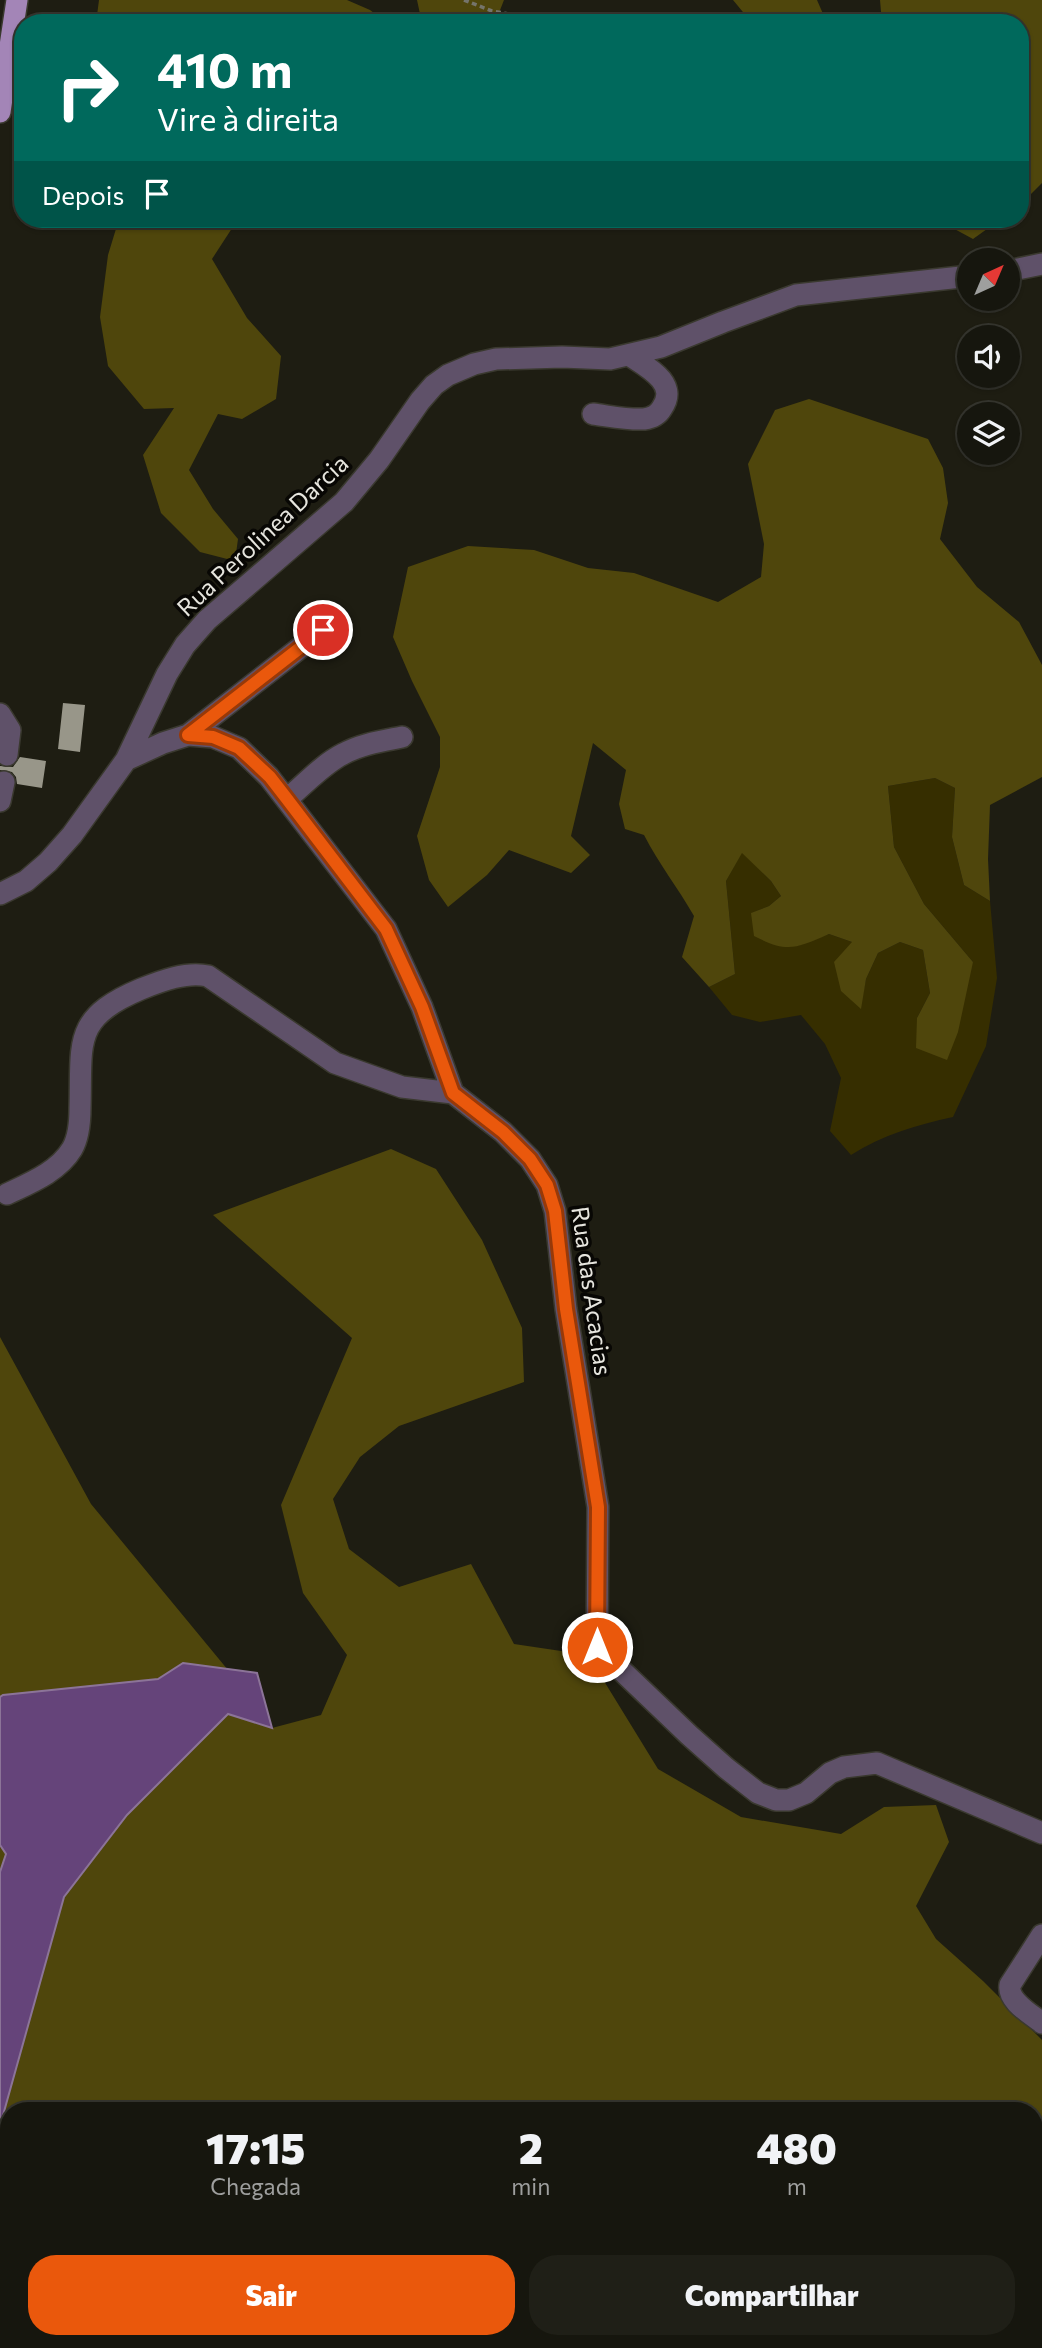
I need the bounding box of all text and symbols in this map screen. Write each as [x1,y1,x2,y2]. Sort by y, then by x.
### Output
text: 410 m [157,38,292,98]
icon: right [42,42,133,133]
text: Vire à direita [157,98,339,138]
icon: arrive [138,175,176,213]
text: Depois [42,179,124,210]
north arrow [957,248,1020,312]
map controls [957,248,1020,465]
button: sound [957,325,1020,388]
button: layers [957,402,1020,465]
street label: Rua Perolinea Darcia [170,448,353,622]
pin [293,600,353,660]
icon: arrive [304,611,342,649]
street label: Rua das Acacias [566,1204,619,1377]
position arrow [560,1610,634,1684]
text: 17:15 [206,2121,305,2173]
text: 2 [519,2121,543,2173]
text: 480 [756,2121,837,2173]
text: Chegada [210,2172,301,2200]
text: min [511,2172,550,2200]
text: m [787,2172,807,2200]
button: Sair [28,2255,515,2335]
button: Compartilhar [529,2255,1015,2335]

